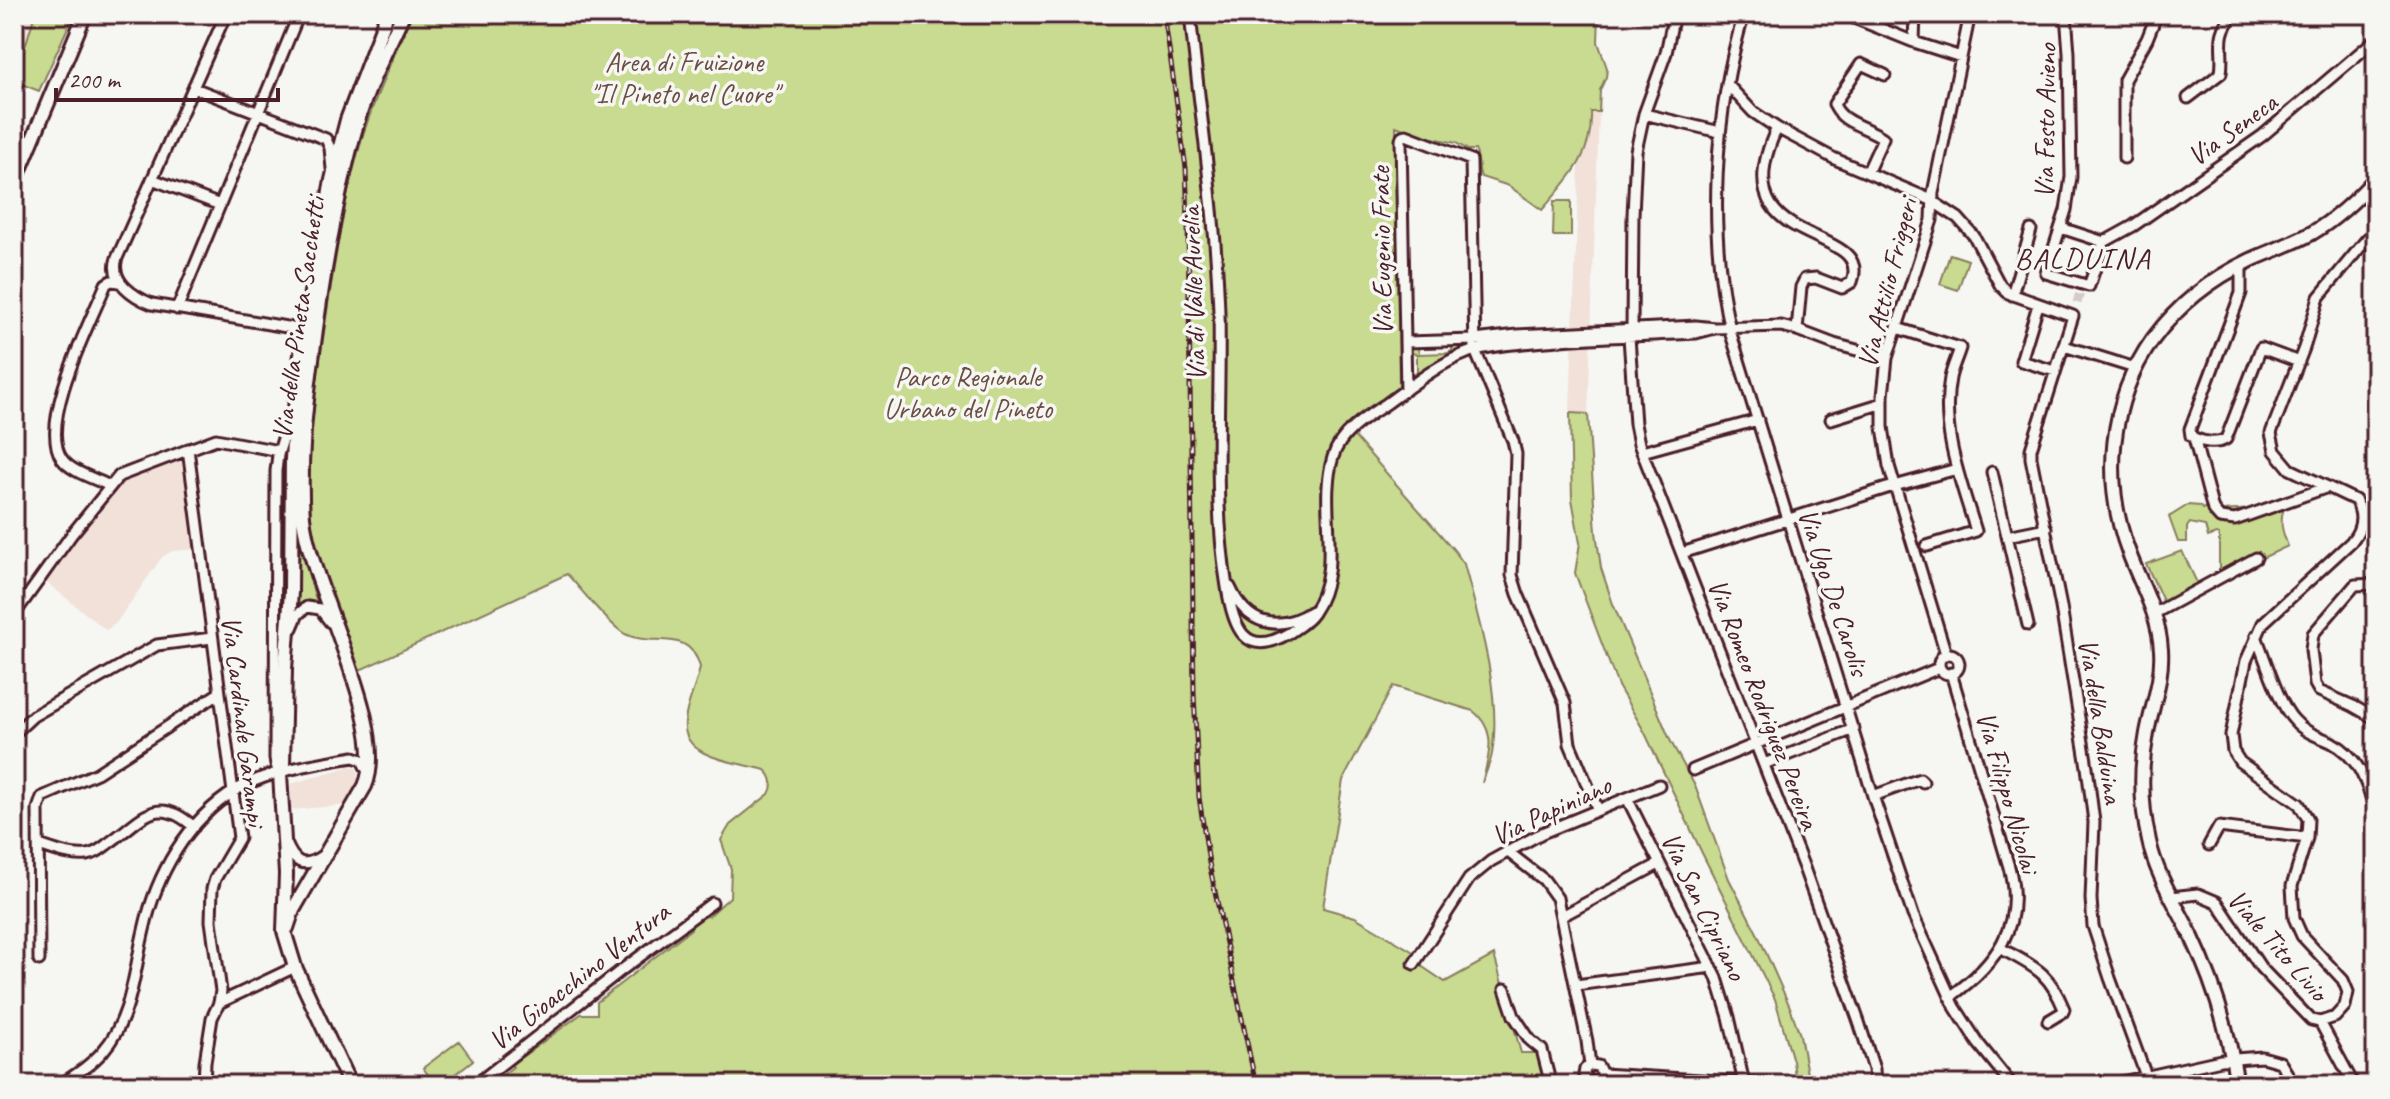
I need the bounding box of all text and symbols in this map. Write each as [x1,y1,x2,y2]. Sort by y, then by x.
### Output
street label: Via Festo Avieno [2026,41,2064,199]
park label: Area di Fruizione "Il Pineto nel Cuore" [590,44,784,111]
scale bar [56,52,278,102]
text: 200 m [68,65,122,95]
street label: Via Seneca [2180,84,2285,173]
street label: Via Eugenio Frate [1362,164,1400,336]
street label: Via della Pineta Sacchetti [264,191,333,442]
street label: Via Attilio Friggeri [1849,191,1926,371]
street label: Via di Valle Aurelia [1172,203,1214,382]
district label: BALDUINA [2015,239,2151,277]
park label: Parco Regionale Urbano del Pineto [884,359,1054,426]
street label: Via Ugo De Carolis [1790,504,1878,682]
street label: Via Romeo Rodriguez Pereira [1700,574,1828,836]
street label: Via Cardinale Garampi [214,614,275,832]
street label: Via della Balduina [2071,636,2132,808]
street label: Via Filippo Nicolai [1968,707,2049,880]
street label: Via Papiniano [1486,766,1618,853]
street label: Via San Cipriano [1653,826,1756,987]
street label: Viale Tito Livio [2220,882,2338,1010]
street label: Via Gioacchino Ventura [481,893,678,1058]

